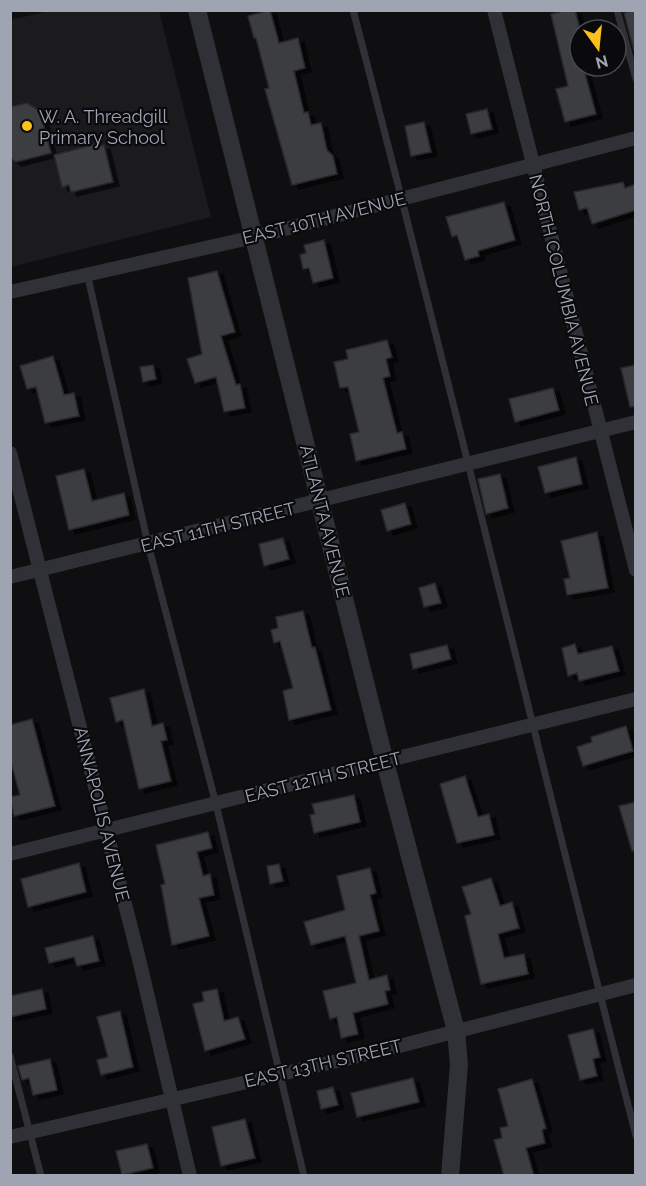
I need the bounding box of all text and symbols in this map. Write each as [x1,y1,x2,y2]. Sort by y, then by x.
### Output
north arrow [568,18,628,78]
text: N [593,51,610,73]
place label: W. A. Threadgill Primary School [39,106,168,148]
marker: W. A. Threadgill Primary School [20,119,34,133]
street label: NORTH COLUMBIA AVENUE [525,172,603,408]
street label: EAST 10TH AVENUE [240,188,408,248]
street label: ATLANTA AVENUE [296,442,354,600]
street label: EAST 11TH STREET [138,498,298,556]
street label: ANNAPOLIS AVENUE [70,724,134,904]
street label: EAST 12TH STREET [243,747,403,807]
street label: EAST 13TH STREET [242,1035,404,1091]

